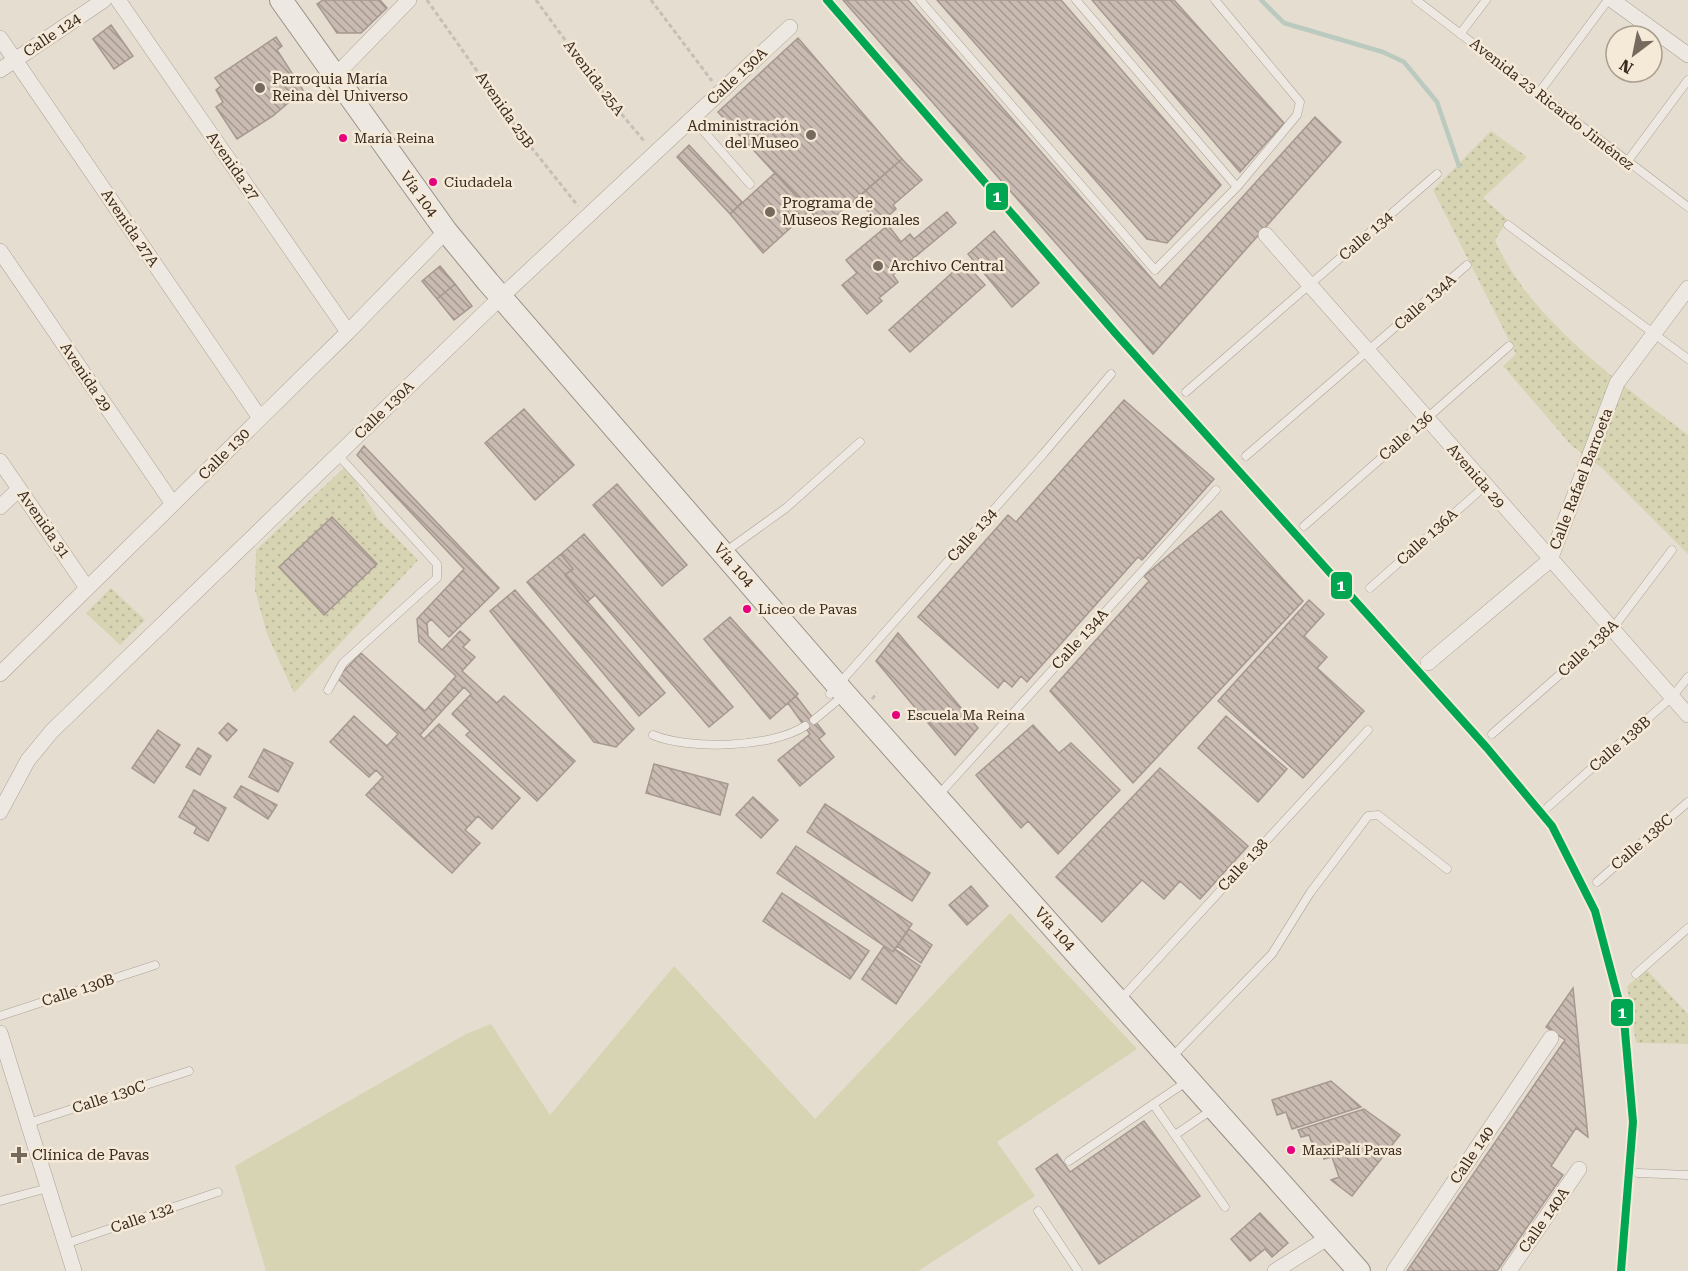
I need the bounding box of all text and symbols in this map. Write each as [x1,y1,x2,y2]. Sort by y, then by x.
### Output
street label: Calle 124 [20,9,85,61]
north arrow [1604,24,1664,84]
street label: Avenida 23 Ricardo Jiménez [1466,34,1638,174]
street label: Avenida 25A [560,37,629,120]
street label: Calle 130A [703,43,771,108]
text: N [1616,55,1637,78]
street label: Avenida 25B [472,68,538,152]
place label: Parroquia María Reina del Universo [272,70,408,105]
marker: Parroquia María Reina del Universo [253,81,267,95]
place label: Administración del Museo [687,117,799,152]
street label: Avenida 27 [203,128,263,204]
marker: Administración del Museo [804,128,818,142]
place label: María Reina [354,130,435,146]
marker: María Reina [337,132,349,144]
street label: Vía 104 [396,168,442,221]
place label: Ciudadela [444,174,513,190]
marker: Ciudadela [427,176,439,188]
line badge: 1 [985,182,1009,211]
street label: Avenida 27A [97,186,163,271]
text: 1 [993,187,1002,206]
place label: Programa de Museos Regionales [782,194,920,229]
marker: Programa de Museos Regionales [763,205,777,219]
street label: Calle 134 [1335,207,1397,264]
place label: Archivo Central [890,257,1004,275]
marker: Archivo Central [871,259,885,273]
street label: Calle 134A [1390,270,1460,334]
street label: Avenida 29 [56,339,116,415]
street label: Calle 130A [350,377,418,443]
street label: Calle Rafael Barroeta [1546,406,1616,552]
street label: Calle 136 [1375,408,1437,464]
street label: Calle 130 [195,425,253,483]
street label: Avenida 29 [1443,440,1509,512]
street label: Avenida 31 [14,486,74,562]
street label: Calle 134 [943,504,1001,565]
street label: Calle 136A [1393,505,1462,569]
street label: Vía 104 [710,539,758,591]
line badge: 1 [1330,571,1353,600]
text: 1 [1337,576,1346,595]
place label: Liceo de Pavas [758,601,857,617]
marker: Liceo de Pavas [741,603,753,615]
street label: Calle 134A [1048,604,1112,673]
street label: Calle 138A [1554,615,1622,680]
place label: Escuela Ma Reina [907,707,1025,723]
marker: Escuela Ma Reina [890,709,902,721]
street label: Calle 138B [1586,712,1654,776]
street label: Calle 138C [1607,810,1677,874]
street label: Calle 138 [1214,835,1272,895]
street label: Vía 104 [1031,904,1080,955]
street label: Calle 130B [39,970,117,1010]
line badge: 1 [1610,998,1634,1027]
text: 1 [1618,1003,1627,1022]
street label: Calle 130C [70,1077,148,1117]
street label: Calle 140 [1446,1123,1498,1187]
place label: MaxiPalí Pavas [1302,1142,1402,1158]
marker: MaxiPalí Pavas [1285,1144,1297,1156]
marker: Clínica de Pavas [10,1146,28,1164]
place label: Clínica de Pavas [32,1146,149,1164]
street label: Calle 140A [1515,1183,1573,1256]
street label: Calle 132 [108,1199,176,1237]

